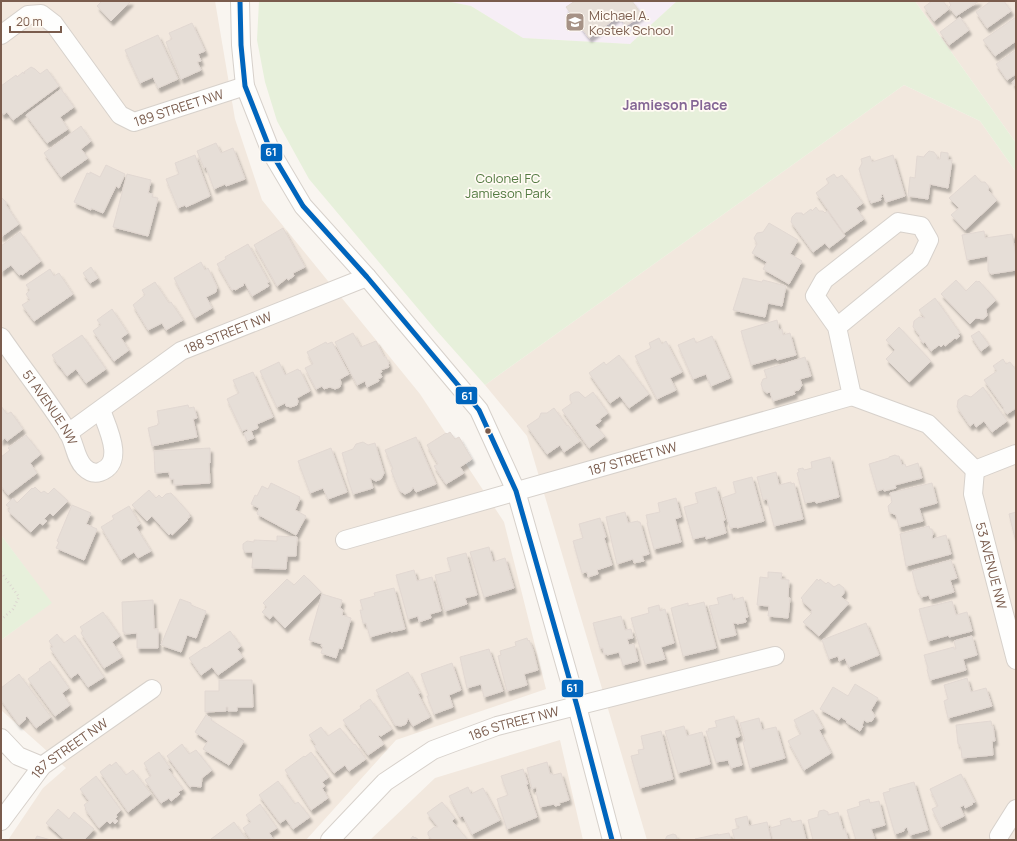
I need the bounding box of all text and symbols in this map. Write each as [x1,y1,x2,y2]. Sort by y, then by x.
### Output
place label: Michael A. Kostek School [589,6,674,39]
scale bar [10,8,61,34]
school or university icon: Michael A. Kostek School [564,11,586,33]
text: 20 m [16,13,43,30]
street label: 189 STREET NW [132,85,226,130]
district label: Jamieson Place [622,95,728,114]
line badge: 61 [260,143,283,162]
text: 61 [265,144,277,159]
park label: Colonel FC Jamieson Park [465,169,551,202]
street label: 188 STREET NW [181,307,274,358]
street label: 51 AVENUE NW [18,366,82,447]
line badge: 61 [455,386,478,405]
text: 61 [461,388,473,403]
unlabelled marker [483,426,493,436]
street label: 187 STREET NW [586,437,679,479]
street label: 53 AVENUE NW [972,520,1011,611]
line badge: 61 [561,679,584,698]
text: 61 [566,680,578,695]
street label: 186 STREET NW [466,702,561,745]
street label: 187 STREET NW [27,714,111,782]

